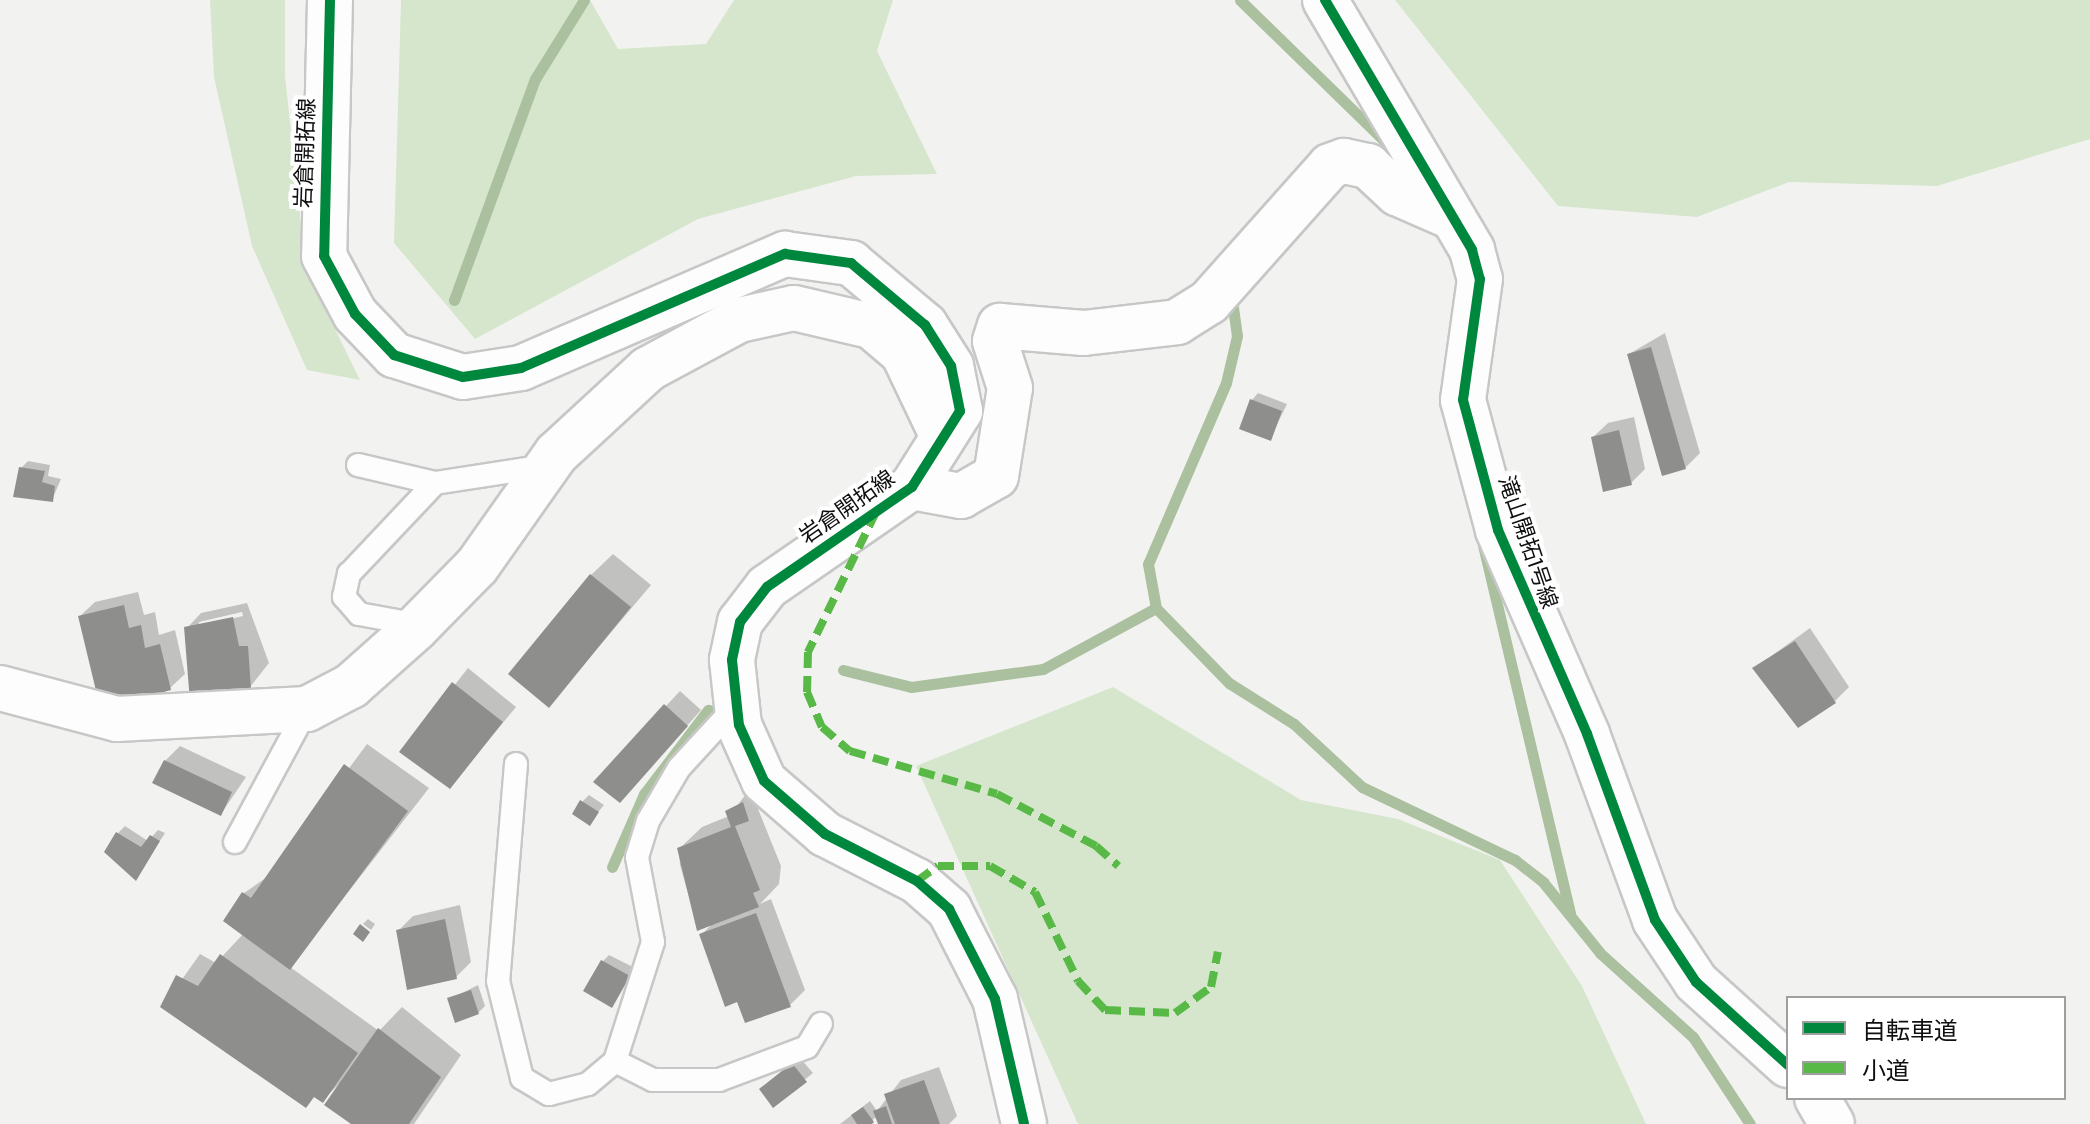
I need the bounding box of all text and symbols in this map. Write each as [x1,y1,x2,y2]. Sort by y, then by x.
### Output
street label: 岩倉開拓線 [290,98,320,208]
street label: 岩倉開拓線 [794,465,900,549]
street label: 滝山開拓1号線 [1493,472,1563,612]
legend [1786,996,2066,1100]
text: 自転車道 [1862,1015,1958,1046]
text: 小道 [1862,1055,1910,1086]

